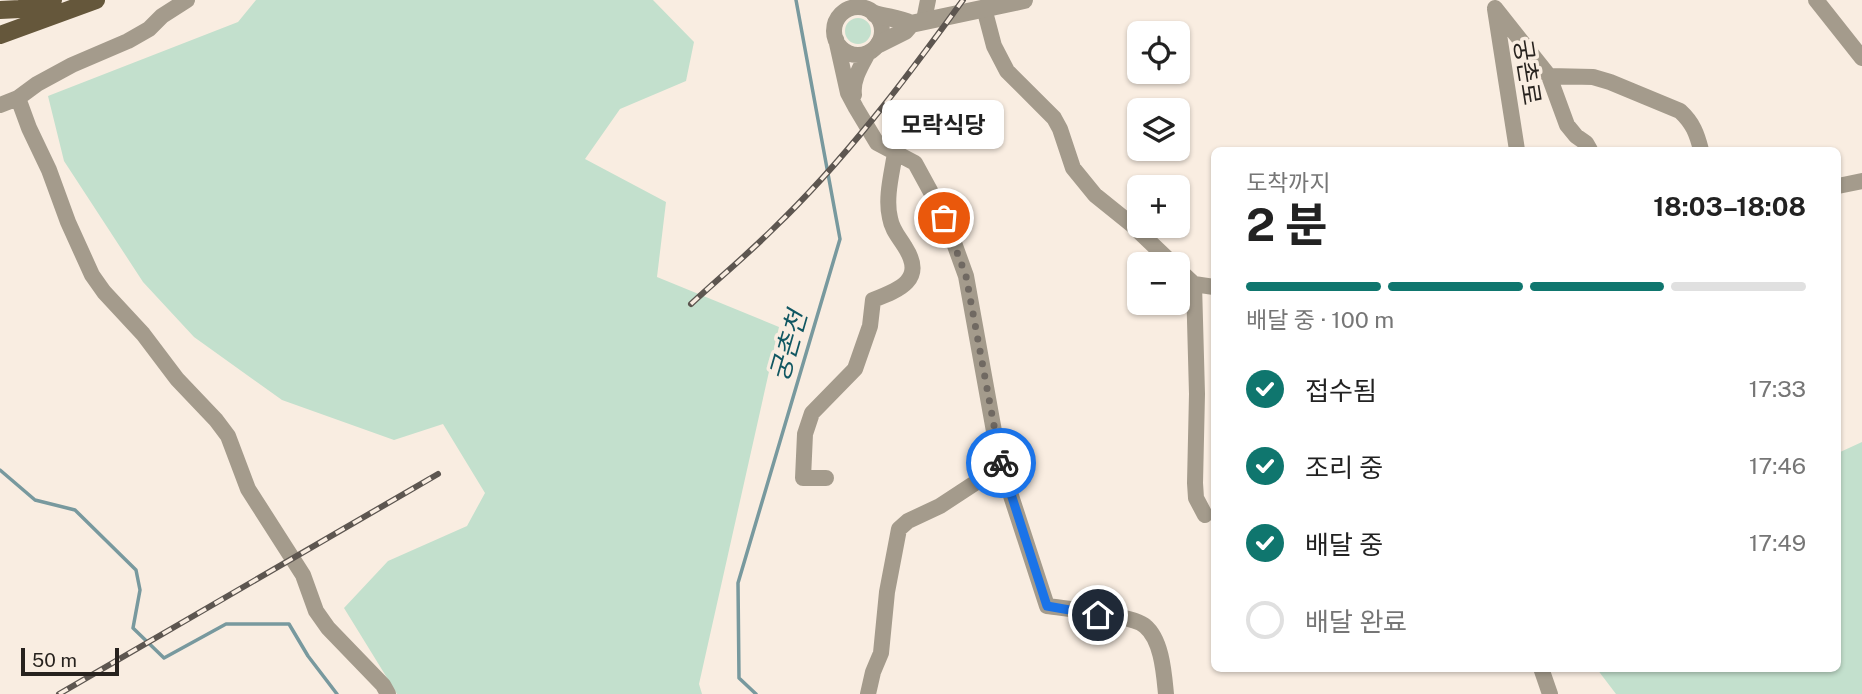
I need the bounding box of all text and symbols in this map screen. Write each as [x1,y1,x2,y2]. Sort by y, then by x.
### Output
map controls [1127,21,1190,315]
button: locate [1127,21,1190,84]
street label: 궁촌로 [1509,37,1547,107]
button: layers [1127,98,1190,161]
callout: 모락식당 [883,99,1005,148]
text: 모락식당 [901,111,985,138]
text: 도착까지 [1246,169,1331,196]
button: + [1127,175,1190,238]
pin [914,188,974,248]
text: 18:03–18:08 [1653,191,1806,222]
text: 2 분 [1246,197,1328,251]
icon: bag [925,199,963,237]
button: − [1127,252,1190,315]
water label: 궁촌천 [763,304,814,385]
text: 배달 중 · 100 m [1246,306,1394,333]
icon: check [1246,370,1284,408]
text: 접수됨 [1305,375,1377,406]
text: 17:33 [1749,375,1806,402]
courier [966,428,1036,498]
icon: bike [982,444,1020,482]
icon: check [1246,447,1284,485]
text: 조리 중 [1305,452,1383,483]
text: 17:46 [1749,452,1806,479]
icon: check [1246,524,1284,562]
text: 배달 중 [1305,529,1383,560]
text: 17:49 [1749,529,1806,556]
pin [1068,585,1128,645]
icon: home [1079,596,1117,634]
text: 배달 완료 [1305,606,1407,637]
scale bar [21,645,119,677]
text: 50 m [32,649,77,671]

